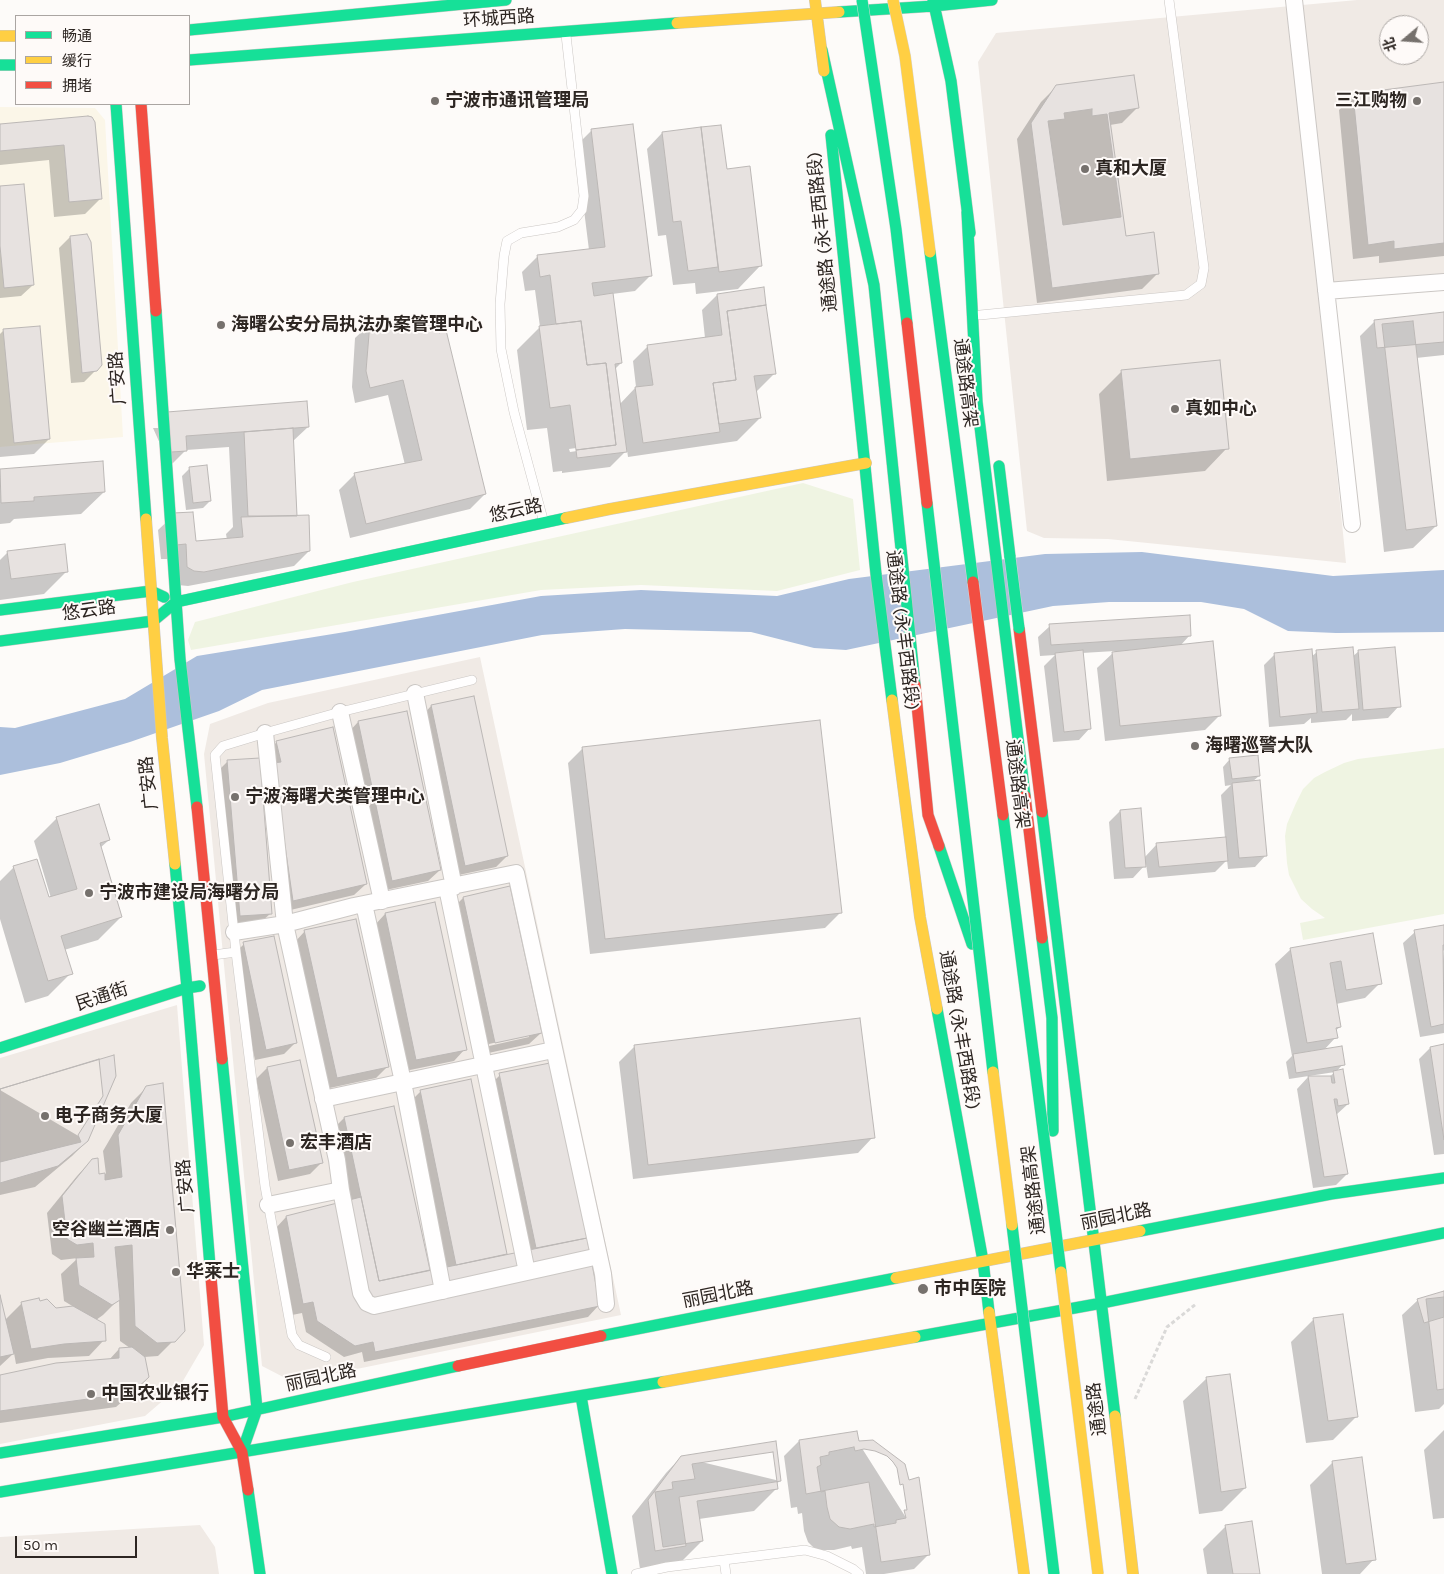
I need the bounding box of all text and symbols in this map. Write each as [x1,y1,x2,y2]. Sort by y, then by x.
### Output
street label: 环城西路 [462,6,536,32]
legend [15,15,190,105]
north arrow [1379,15,1429,65]
text: 畅通 [62,27,92,45]
text: 北 [1380,35,1400,54]
text: 缓行 [62,52,92,70]
text: 拥堵 [62,77,92,95]
place label: 宁波市通讯管理局 [445,90,589,112]
place label: 三江购物 [1335,90,1407,112]
marker: 宁波市通讯管理局 [429,95,441,107]
marker: 三江购物 [1411,95,1423,107]
street label: 通途路 (永丰西路段) [804,151,842,313]
place label: 真和大厦 [1095,158,1167,180]
marker: 真和大厦 [1079,163,1091,175]
place label: 海曙公安分局执法办案管理中心 [231,314,483,336]
marker: 海曙公安分局执法办案管理中心 [215,319,227,331]
street label: 通途路高架 [949,337,981,429]
street label: 广安路 [105,350,131,406]
place label: 真如中心 [1185,398,1257,420]
marker: 真如中心 [1169,403,1181,415]
street label: 悠云路 [487,495,545,527]
street label: 通途路 (永丰西路段) [881,549,923,711]
street label: 悠云路 [61,597,117,625]
place label: 海曙巡警大队 [1205,735,1313,757]
street label: 通途路高架 [1001,738,1033,830]
marker: 海曙巡警大队 [1189,740,1201,752]
street label: 广安路 [135,755,163,811]
place label: 宁波海曙犬类管理中心 [245,786,425,808]
marker: 宁波海曙犬类管理中心 [229,791,241,803]
place label: 宁波市建设局海曙分局 [99,882,279,904]
marker: 宁波市建设局海曙分局 [83,887,95,899]
street label: 通途路 (永丰西路段) [934,949,984,1111]
street label: 民通街 [73,978,131,1016]
place label: 电子商务大厦 [55,1105,163,1127]
marker: 电子商务大厦 [39,1110,51,1122]
place label: 宏丰酒店 [300,1132,372,1154]
marker: 宏丰酒店 [284,1137,296,1149]
street label: 通途路高架 [1018,1144,1050,1236]
street label: 广安路 [173,1158,199,1214]
street label: 丽园北路 [1079,1200,1153,1234]
place label: 空谷幽兰酒店 [52,1219,160,1241]
marker: 空谷幽兰酒店 [164,1224,176,1236]
place label: 华莱士 [186,1261,240,1283]
marker: 华莱士 [170,1266,182,1278]
street label: 丽园北路 [681,1278,755,1312]
place label: 市中医院 [934,1278,1006,1300]
marker: 市中医院 [916,1282,930,1296]
street label: 丽园北路 [284,1360,358,1396]
street label: 通途路 [1083,1381,1111,1437]
place label: 中国农业银行 [101,1383,209,1405]
marker: 中国农业银行 [85,1388,97,1400]
scale bar [18,1526,140,1558]
text: 50 m [23,1536,58,1554]

